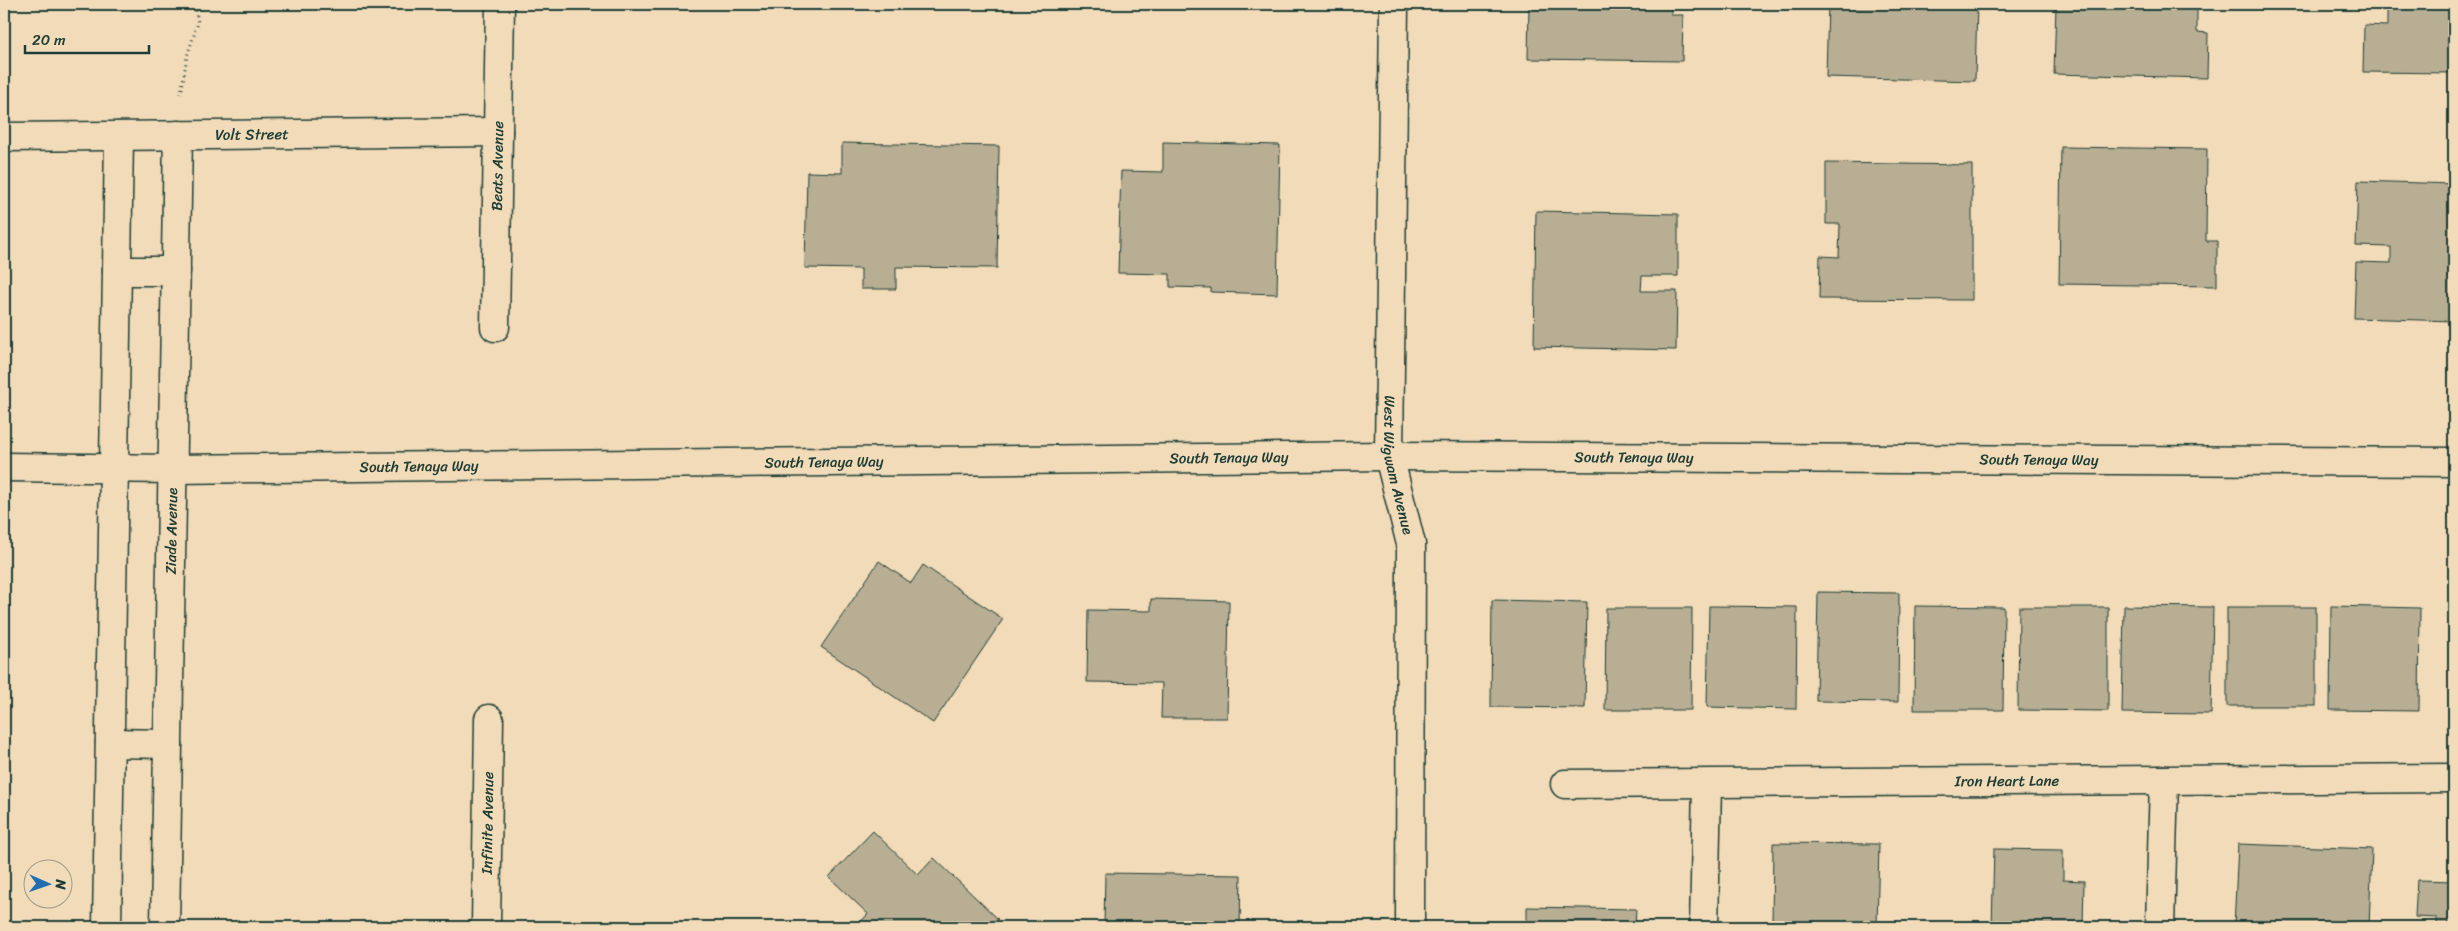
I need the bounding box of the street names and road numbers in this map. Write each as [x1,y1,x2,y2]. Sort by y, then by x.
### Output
street label: Volt Street [215,121,289,148]
street label: Beats Avenue [484,121,511,211]
street label: West Wigwam Avenue [1376,395,1421,537]
street label: South Tenaya Way [1169,444,1289,471]
street label: South Tenaya Way [1574,444,1694,471]
street label: South Tenaya Way [1979,446,2099,473]
street label: South Tenaya Way [764,448,884,476]
street label: South Tenaya Way [359,453,479,480]
street label: Ziade Avenue [158,487,185,575]
street label: Iron Heart Lane [1954,768,2060,794]
street label: Infinite Avenue [474,771,501,876]

